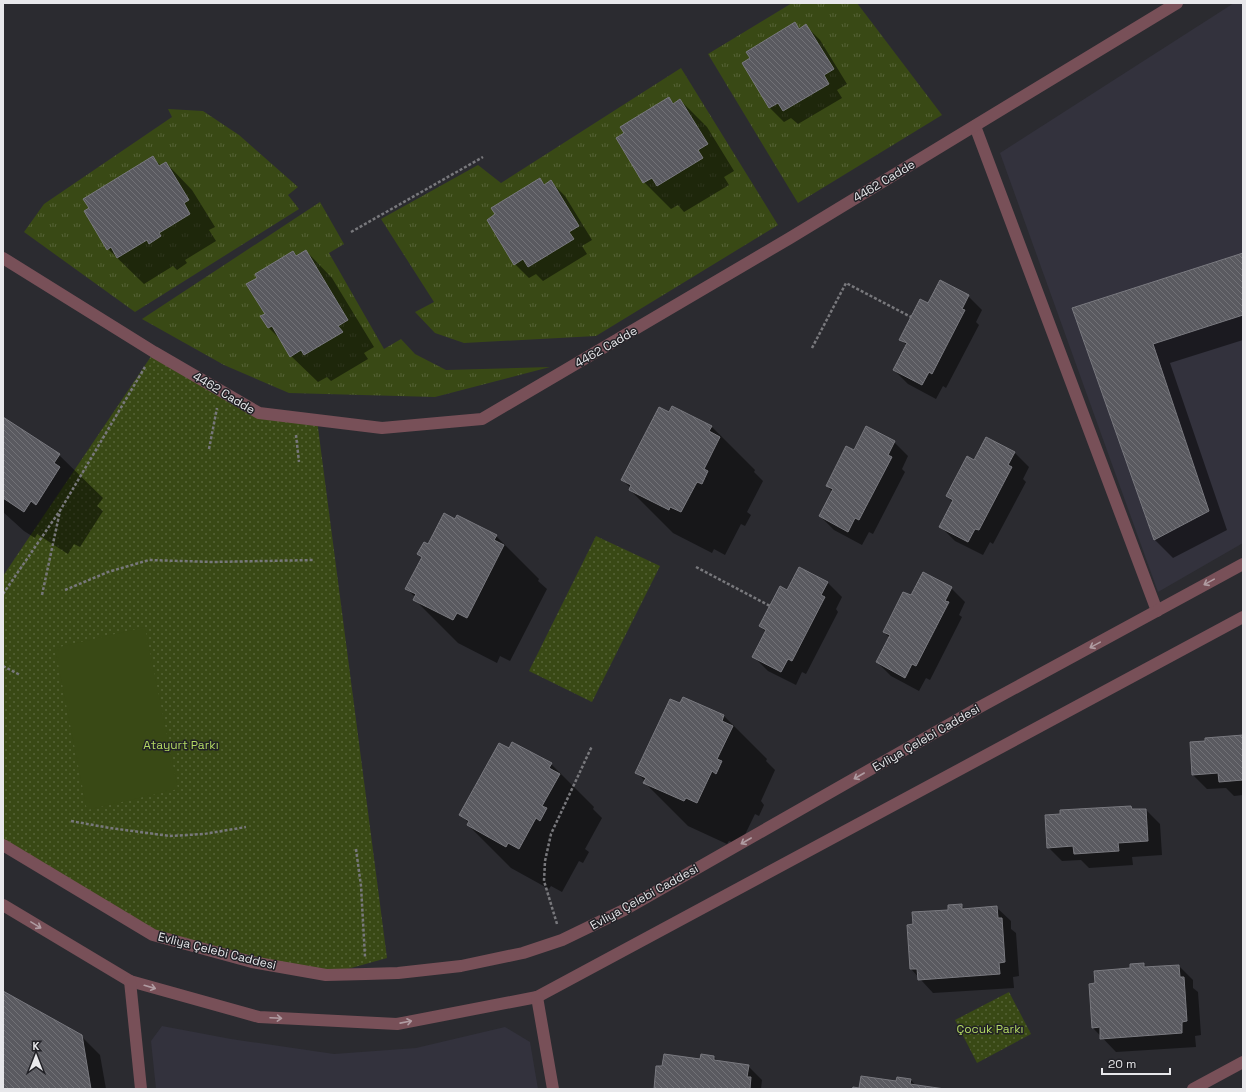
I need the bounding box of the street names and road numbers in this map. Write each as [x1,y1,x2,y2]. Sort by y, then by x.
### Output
street label: 4462 Cadde [850,156,918,206]
street label: 4462 Cadde [572,323,640,371]
street label: 4462 Cadde [190,368,258,418]
street label: Evliya Çelebi Caddesi [869,701,983,775]
street label: Evliya Çelebi Caddesi [587,861,701,933]
street label: Evliya Çelebi Caddesi [156,929,278,973]

